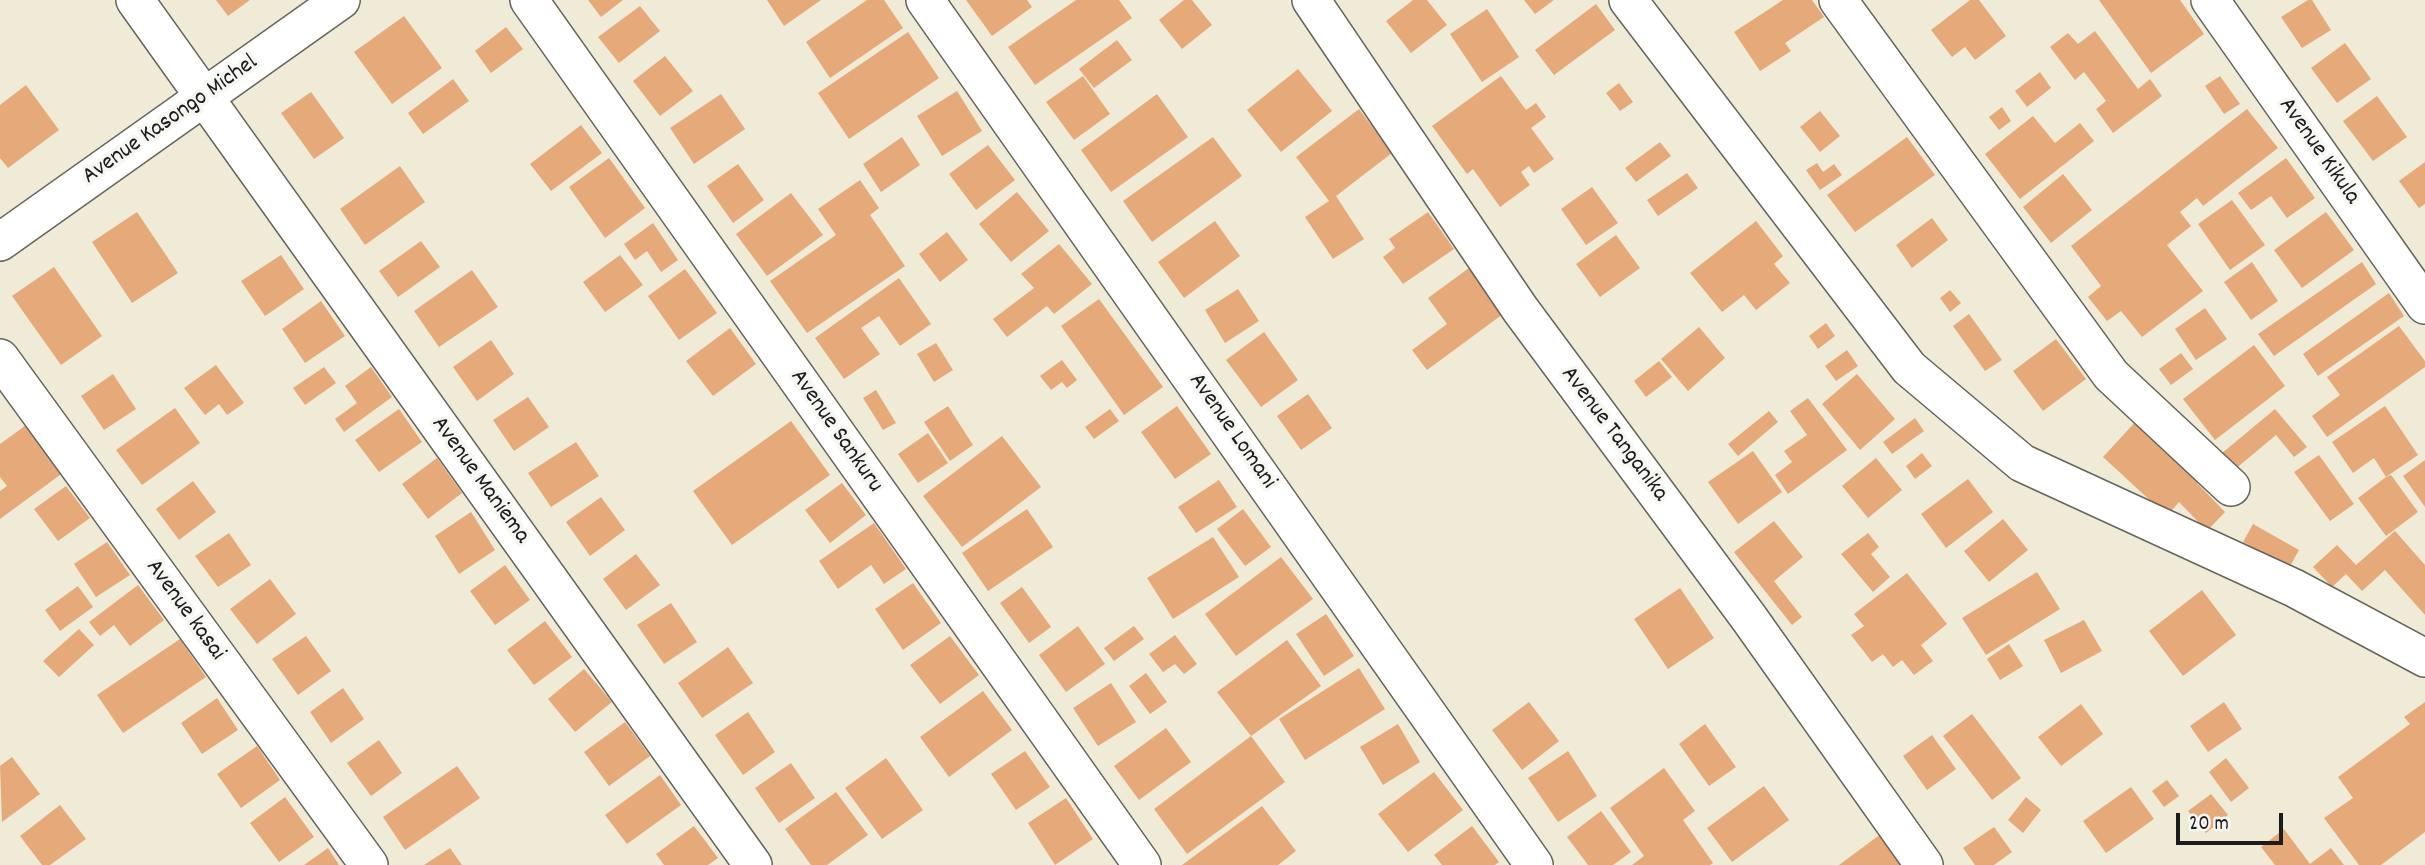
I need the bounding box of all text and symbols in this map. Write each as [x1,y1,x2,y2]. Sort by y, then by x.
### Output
street label: Avenue Kasongo Michel [78,50,264,192]
street label: Avenue Kikula [2271,93,2365,211]
street label: Avenue Tanganika [1553,362,1673,508]
street label: Avenue Sankuru [782,365,888,499]
street label: Avenue Lomani [1181,368,1281,496]
street label: Avenue Maniema [423,412,535,550]
street label: Avenue kasai [138,555,230,667]
scale bar [2180,798,2287,842]
text: 20 m [2189,810,2229,840]

